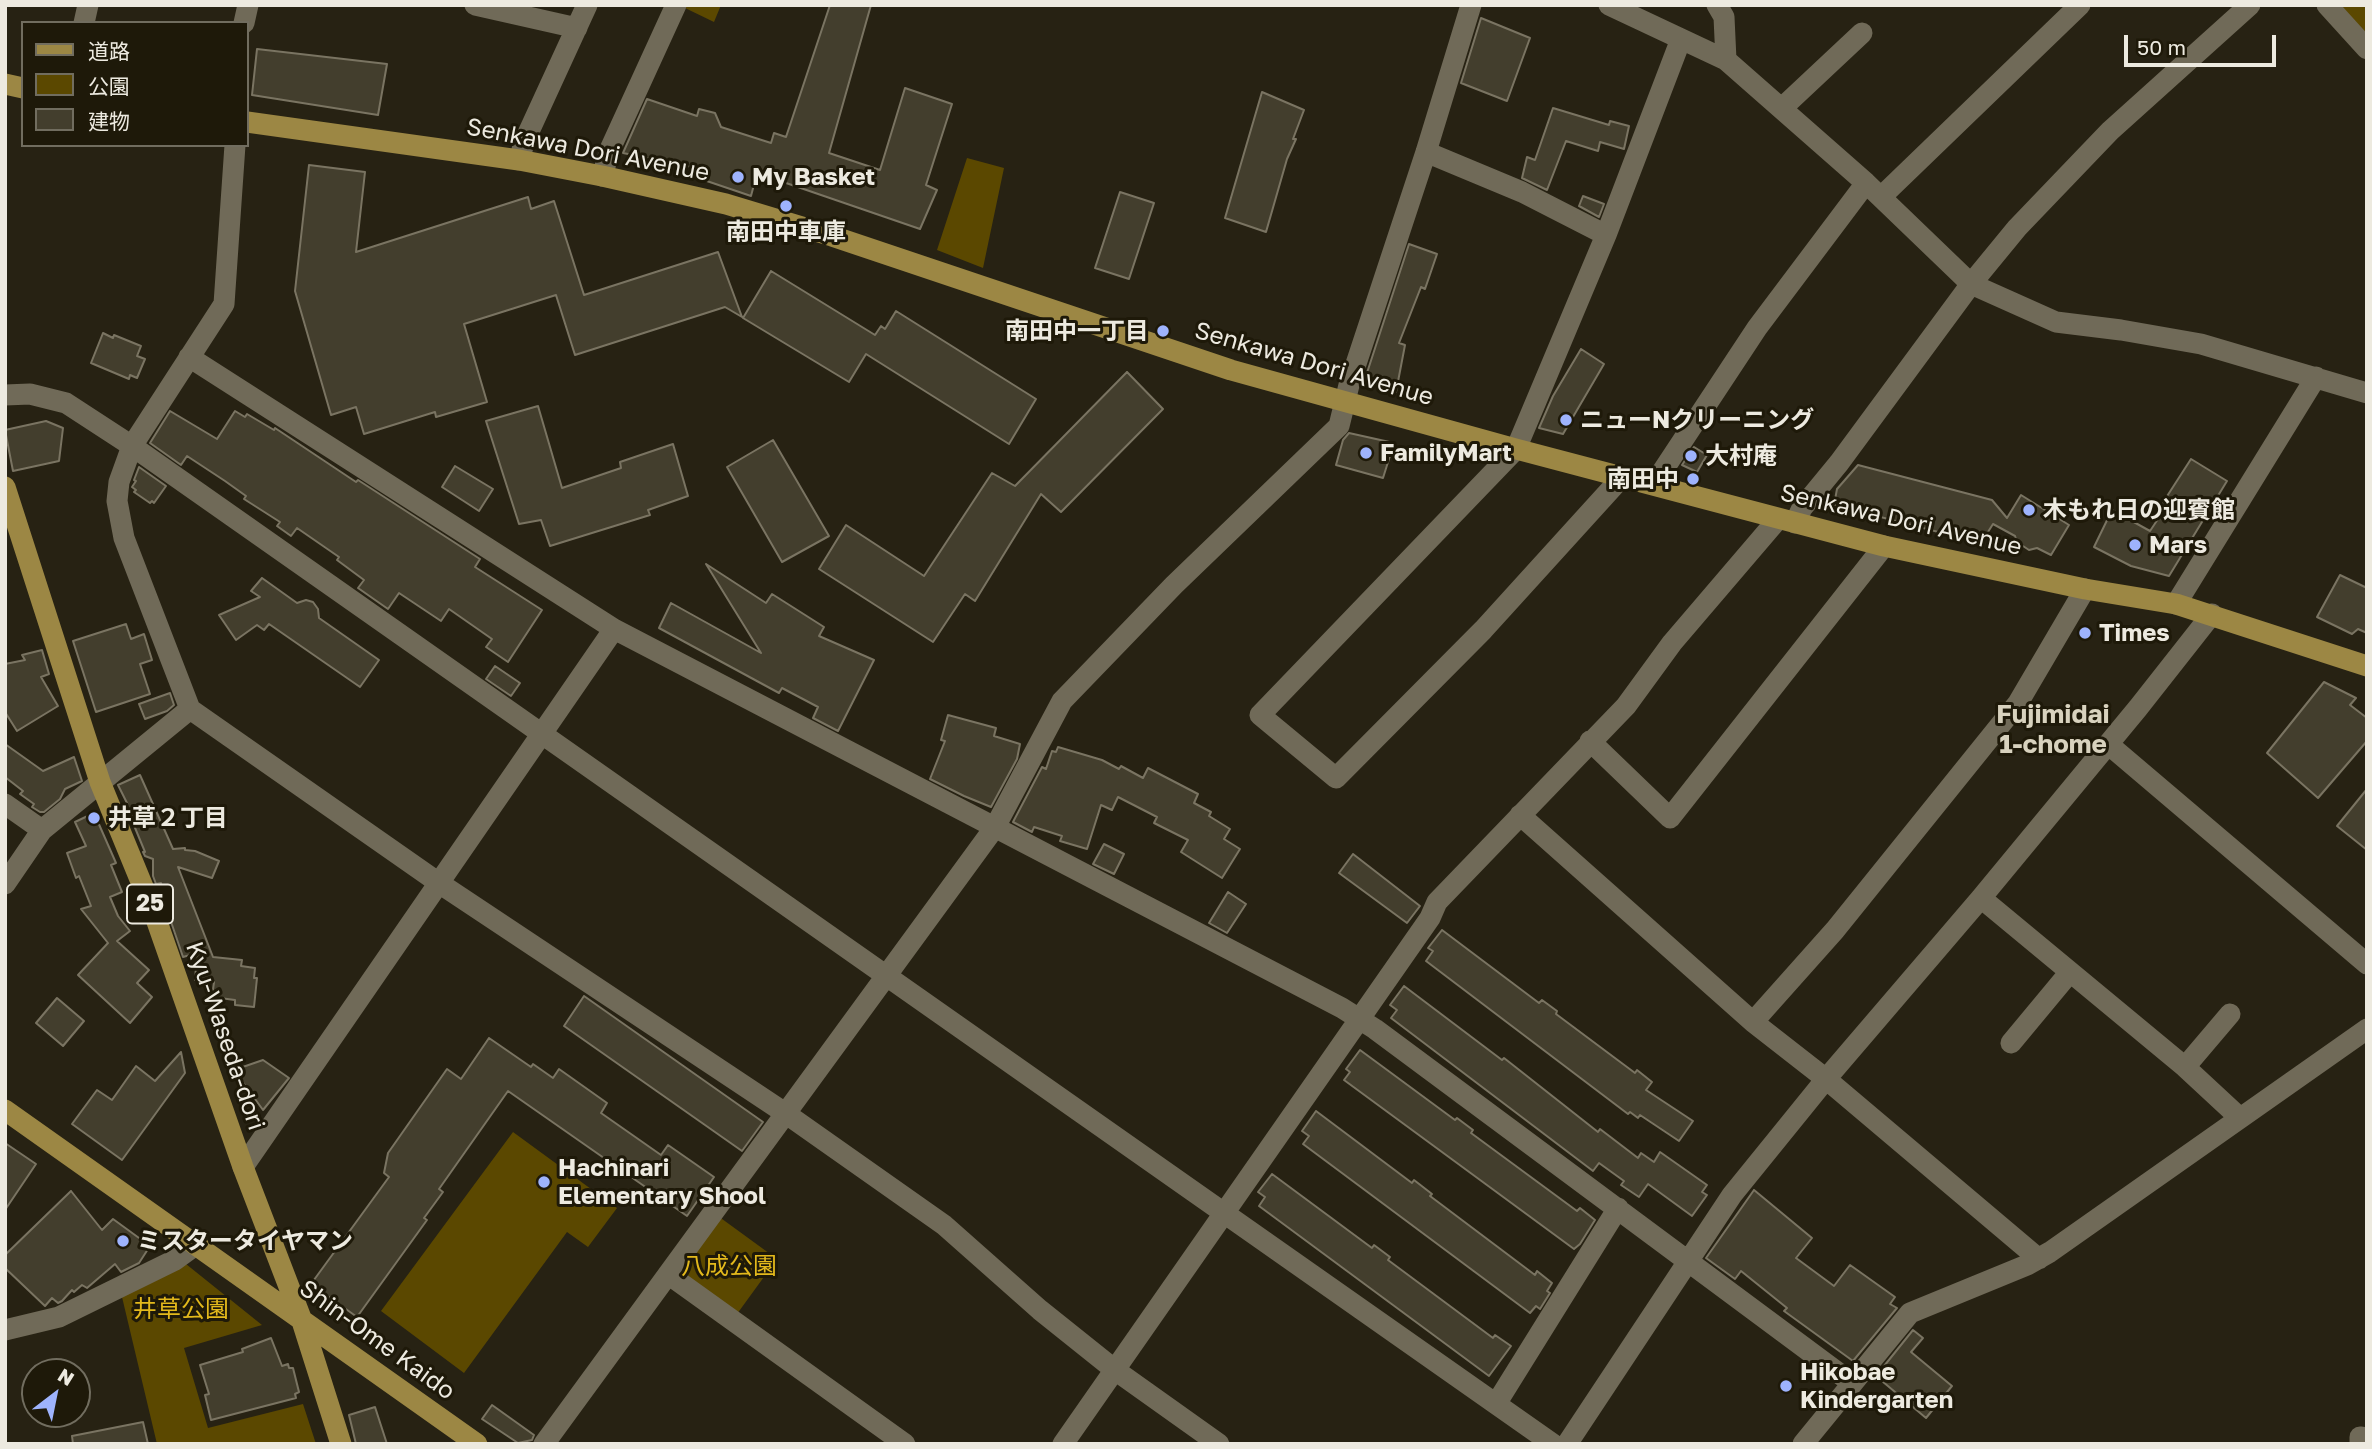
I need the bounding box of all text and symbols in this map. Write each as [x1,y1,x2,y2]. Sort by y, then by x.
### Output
legend [21,21,248,147]
scale bar [2127,21,2279,65]
text: 50 m [2137,34,2186,60]
text: 道路 [88,38,130,64]
text: 公園 [88,73,130,99]
text: 建物 [88,108,130,134]
street label: Senkawa Dori Avenue [464,112,712,188]
place label: My Basket [752,163,875,191]
marker: My Basket [730,169,746,185]
marker: 南田中車庫 [778,198,794,214]
place label: 南田中車庫 [726,218,846,246]
street label: Senkawa Dori Avenue [1191,316,1437,412]
place label: 南田中一丁目 [1005,317,1149,345]
marker: 南田中一丁目 [1155,323,1171,339]
place label: ニューNクリーニング [1580,406,1814,434]
marker: ニューNクリーニング [1558,412,1574,428]
place label: FamilyMart [1380,439,1512,467]
place label: 大村庵 [1705,442,1777,470]
marker: FamilyMart [1358,445,1374,461]
marker: 大村庵 [1683,448,1699,464]
place label: 南田中 [1607,465,1679,493]
marker: 南田中 [1685,471,1701,487]
street label: Senkawa Dori Avenue [1777,478,2025,562]
place label: 木もれ日の迎賓館 [2043,496,2235,524]
marker: 木もれ日の迎賓館 [2021,502,2037,518]
place label: Mars [2149,531,2207,559]
marker: Mars [2127,537,2143,553]
place label: Times [2099,619,2170,647]
marker: Times [2077,625,2093,641]
district label: Fujimidai 1-chome [1996,699,2110,760]
place label: 井草２丁目 [108,804,228,832]
marker: 井草２丁目 [86,810,102,826]
road number: 25 [127,884,173,923]
street label: Kyu-Waseda-dori [179,938,271,1134]
place label: Hachinari Elementary Shool [558,1154,766,1210]
marker: Hachinari Elementary Shool [536,1174,552,1190]
place label: ミスタータイヤマン [137,1227,353,1255]
marker: ミスタータイヤマン [115,1233,131,1249]
park label: 八成公園 [681,1252,777,1280]
street label: Shin-Ome Kaido [294,1274,460,1406]
park label: 井草公園 [133,1295,229,1323]
north arrow [21,1358,91,1428]
place label: Hikobae Kindergarten [1800,1358,1953,1414]
text: N [54,1363,79,1390]
marker: Hikobae Kindergarten [1778,1378,1794,1394]

